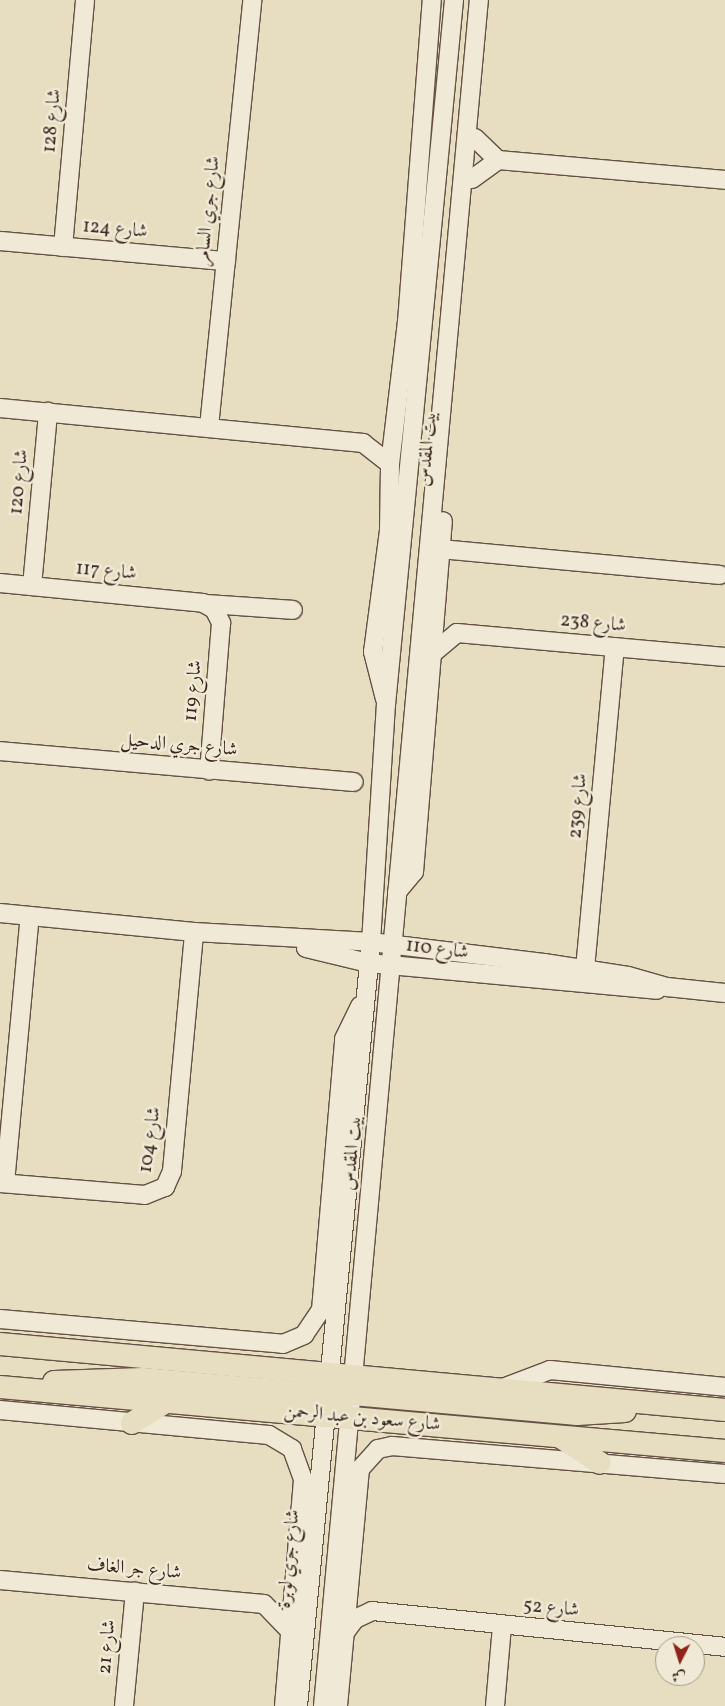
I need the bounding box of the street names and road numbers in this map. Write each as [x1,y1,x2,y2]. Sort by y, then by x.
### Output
street label: شارع 128 [39,88,67,154]
street label: شارع جري السامر [192,155,226,267]
street label: شارع 124 [82,216,148,244]
street label: بيت المقدس [413,410,443,488]
street label: شارع 120 [6,448,34,516]
street label: شارع 117 [75,558,137,586]
street label: شارع 238 [559,610,627,638]
street label: شارع 119 [180,659,208,723]
street label: شارع جري الدحيل [120,730,238,762]
street label: شارع 239 [565,772,593,840]
street label: شارع 110 [404,935,470,965]
street label: شارع 104 [135,1106,167,1174]
street label: بيت المقدس [338,1114,368,1192]
street label: شارع سعود بن عبد الرحمن [283,1401,441,1437]
street label: شارع جري لوبرة [274,1509,306,1609]
street label: شارع جر الغاف [86,1555,182,1585]
street label: شارع 52 [522,1595,580,1623]
street label: شارع 21 [94,1619,122,1675]

